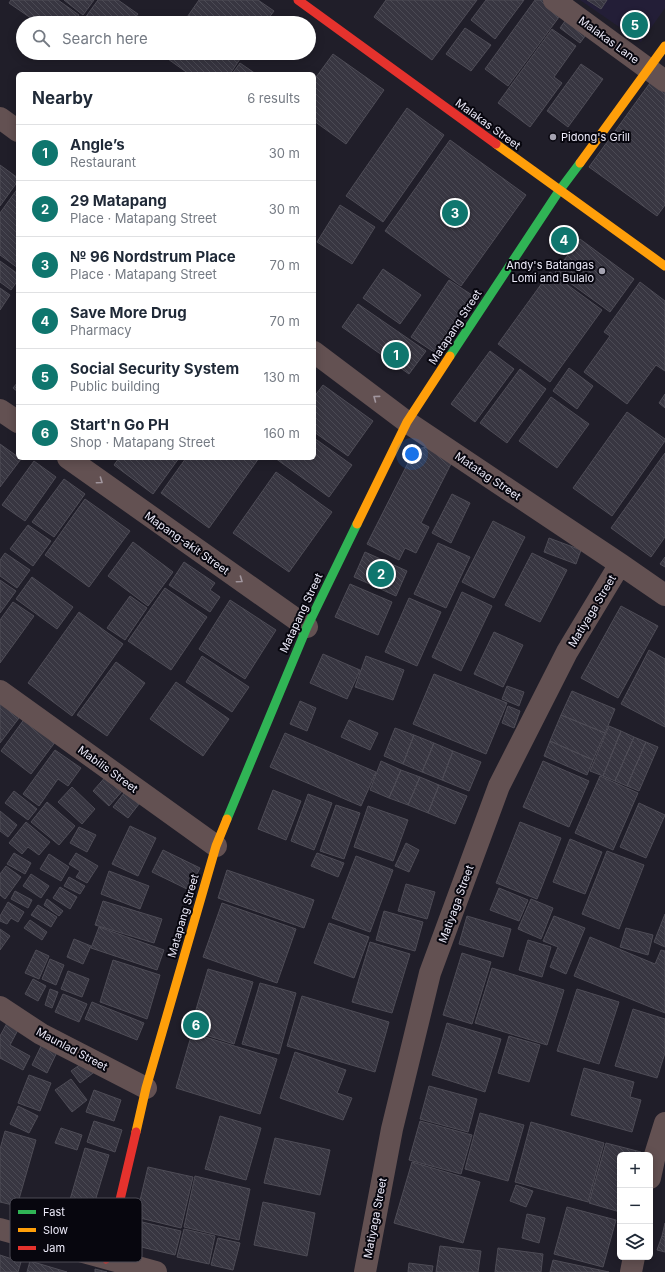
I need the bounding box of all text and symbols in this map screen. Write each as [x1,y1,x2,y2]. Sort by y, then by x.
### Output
pin: 5 [622,10,648,40]
street label: Malakas Lane [576,13,642,67]
search box [16,16,316,60]
icon: search [30,27,52,49]
text: Search here [62,29,148,48]
text: Nearby [32,88,93,108]
text: 6 results [247,90,300,106]
street label: Malakas Street [453,96,524,153]
place label: Pidong's Grill [561,130,630,144]
marker: Pidong's Grill [548,132,558,142]
text: Angle’s [70,135,125,154]
text: 1 [42,145,48,161]
text: 30 m [269,145,300,161]
text: Restaurant [70,154,136,170]
text: 29 Matapang [70,191,167,210]
pin: 3 [442,198,468,228]
text: 2 [41,201,49,217]
text: 30 m [269,201,300,217]
text: Place · Matapang Street [70,210,217,226]
pin: 4 [551,225,577,255]
text: № 96 Nordstrum Place [70,247,236,266]
text: 3 [41,257,49,273]
text: 70 m [270,257,300,273]
place label: Andy's Batangas Lomi and Bulalo [506,258,594,285]
text: Place · Matapang Street [70,266,217,282]
marker: Andy's Batangas Lomi and Bulalo [597,266,607,276]
street label: Matapang Street [426,287,485,367]
text: Save More Drug [70,303,187,322]
text: 4 [41,313,49,329]
text: 70 m [270,313,300,329]
text: Pharmacy [70,322,132,338]
pin: 1 [383,340,409,370]
text: Social Security System [70,359,239,378]
text: 5 [41,369,49,385]
text: 130 m [263,369,300,385]
text: Public building [70,378,160,394]
one-way arrow [373,396,380,403]
text: Start'n Go PH [70,415,169,434]
text: 6 [41,425,49,441]
text: 160 m [263,425,300,441]
text: Shop · Matapang Street [70,434,215,450]
your location [402,444,422,464]
street label: Matatag Street [452,449,524,503]
one-way arrow [96,476,103,484]
street label: Mapang-akit Street [142,509,232,578]
pin: 2 [368,559,394,589]
street label: Matapang Street [276,571,326,655]
street label: Matiyaga Street [565,572,619,650]
one-way arrow [236,575,243,582]
street label: Mabilis Street [75,743,141,796]
street label: Matiyaga Street [435,863,477,945]
street label: Matapang Street [164,872,202,959]
pin: 6 [183,1010,209,1040]
street label: Maunlad Street [34,1024,110,1074]
map controls [617,1152,653,1260]
button: + [617,1152,653,1188]
street label: Matiyaga Street [360,1176,390,1259]
button: − [617,1188,653,1224]
legend [10,1198,142,1262]
text: Fast [43,1205,65,1219]
text: Slow [43,1223,68,1237]
button: layers [617,1224,653,1260]
text: Jam [43,1241,65,1255]

